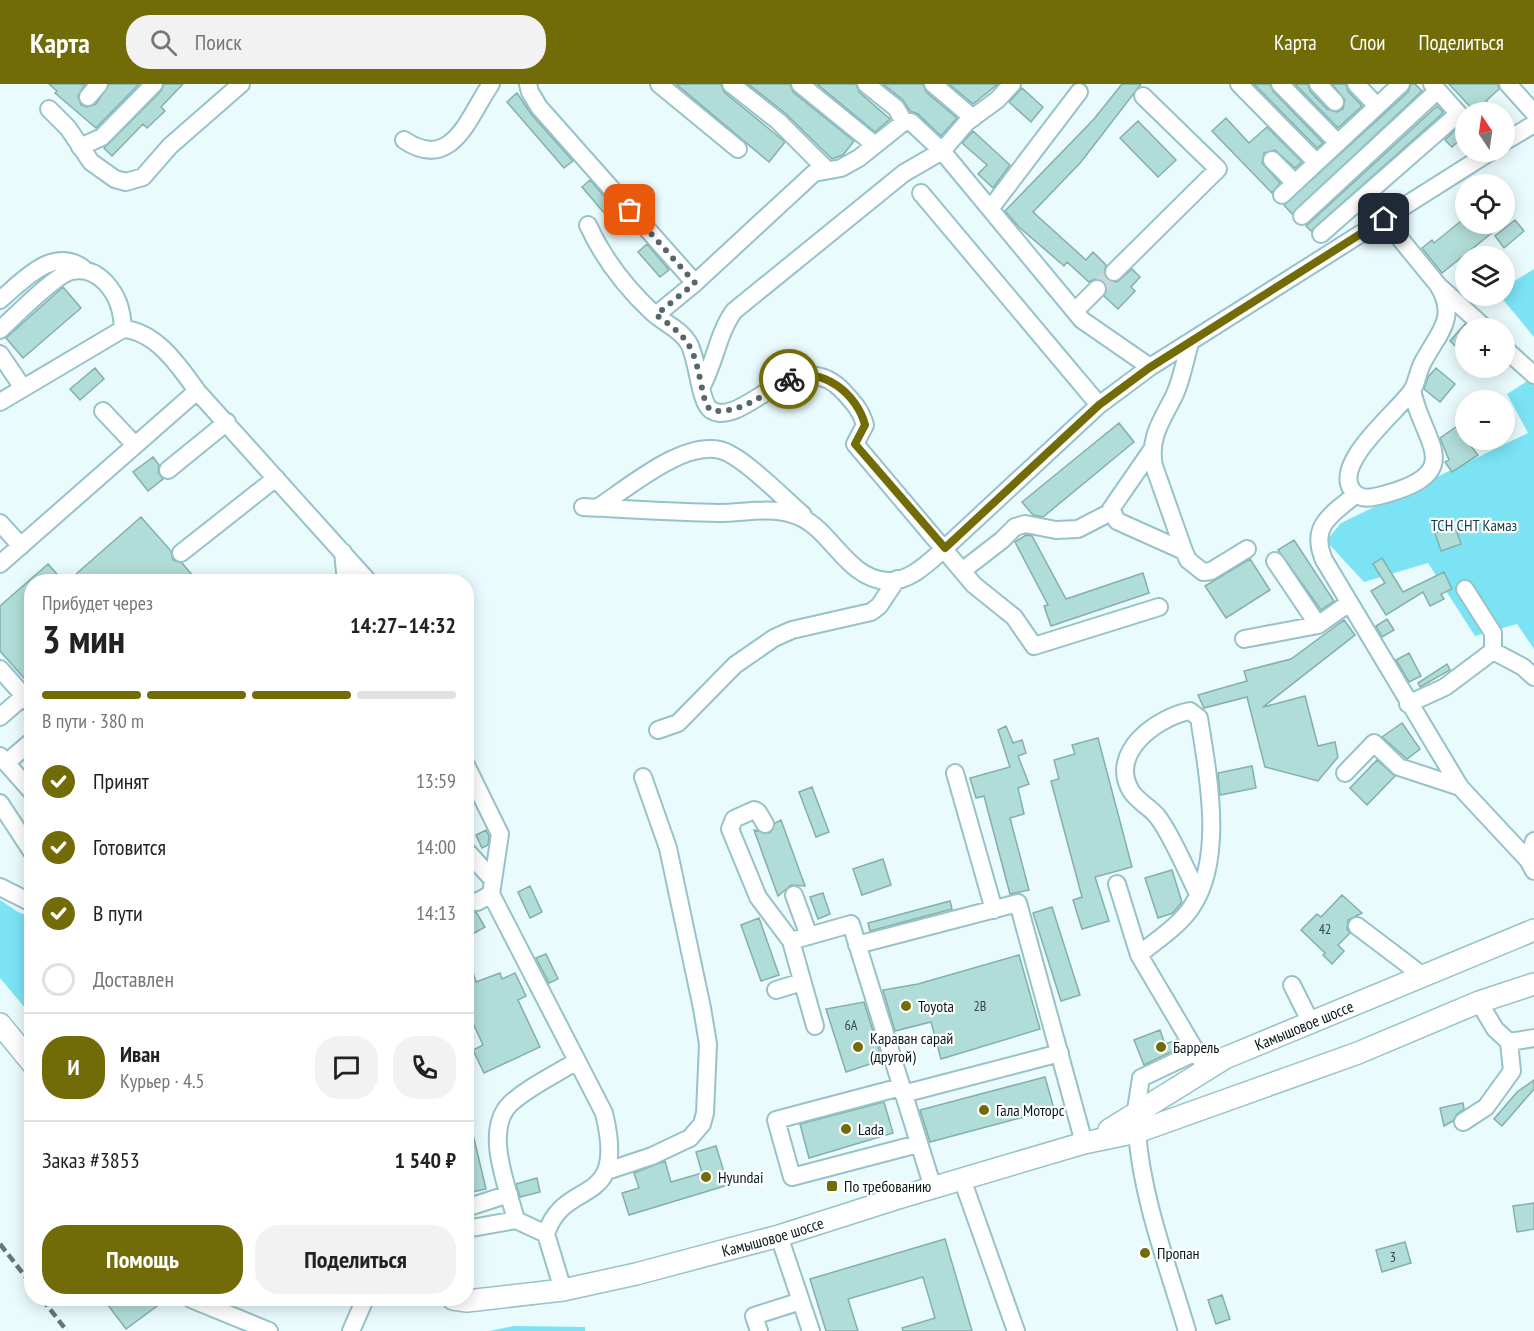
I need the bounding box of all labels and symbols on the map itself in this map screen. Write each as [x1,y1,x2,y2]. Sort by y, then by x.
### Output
north arrow [1455,102,1515,162]
pin [604,184,655,235]
pin [1358,193,1409,244]
courier [759,349,819,409]
park label: ТСН СНТ Камаз [1431,515,1518,535]
house number: 42 [1319,920,1331,938]
place label: Toyota [918,996,954,1016]
street label: Камышовое шоссе [1252,996,1356,1055]
house number: 2В [974,997,986,1015]
marker: Toyota [899,999,913,1013]
house number: 6А [845,1016,858,1034]
place label: Караван сарай (другой) [870,1028,953,1066]
place label: Баррель [1173,1037,1219,1057]
marker: Караван сарай (другой) [851,1040,865,1054]
marker: Баррель [1154,1040,1168,1054]
place label: Гала Моторс [996,1100,1065,1120]
marker: Гала Моторс [977,1103,991,1117]
place label: Lada [858,1119,884,1139]
marker: Lada [839,1122,853,1136]
place label: Hyundai [718,1167,763,1187]
marker: Hyundai [699,1170,713,1184]
place label: По требованию [844,1176,931,1196]
marker: По требованию [825,1179,839,1193]
street label: Камышовое шоссе [719,1212,826,1261]
place label: Пропан [1157,1243,1200,1263]
marker: Пропан [1138,1246,1152,1260]
house number: 3 [1390,1248,1396,1266]

